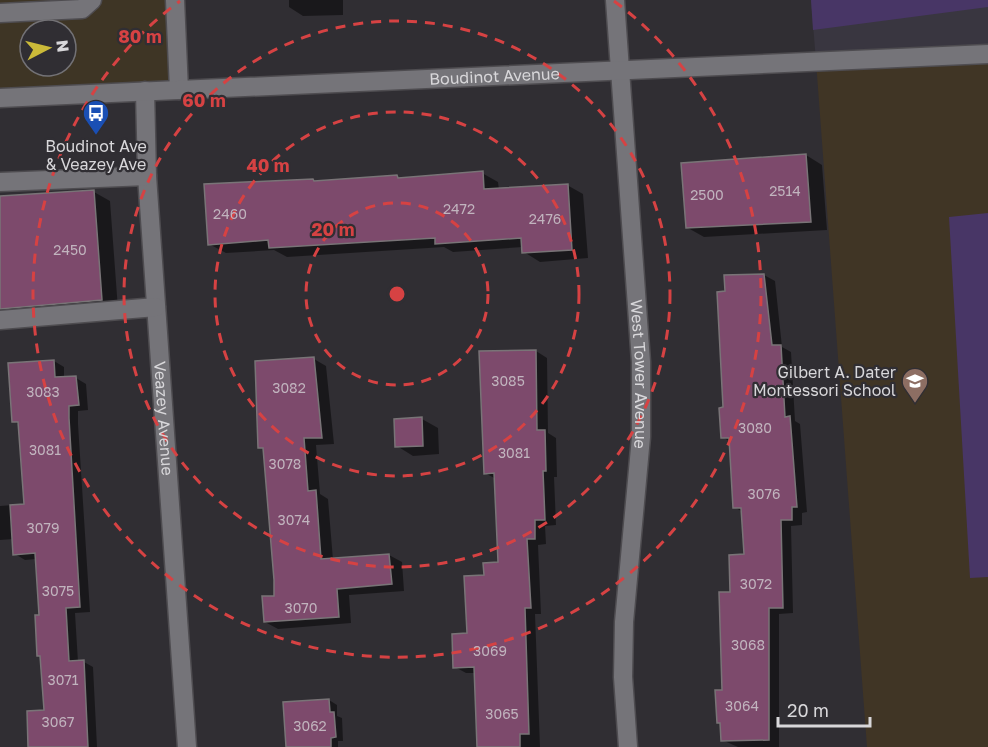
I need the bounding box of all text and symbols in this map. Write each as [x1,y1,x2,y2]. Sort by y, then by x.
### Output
north arrow [18,18,78,78]
text: 80 m [118,25,162,47]
text: N [52,39,74,53]
street label: Boudinot Avenue [429,63,560,89]
text: 60 m [182,89,226,111]
bus stop icon: Boudinot Ave & Veazey Ave [81,98,111,136]
place label: Boudinot Ave & Veazey Ave [45,136,147,174]
text: 40 m [246,154,290,176]
house number: 2514 [769,182,801,199]
house number: 2500 [690,186,724,203]
house number: 2472 [443,200,475,217]
house number: 2460 [213,205,247,222]
house number: 2476 [529,210,561,227]
text: 20 m [312,218,354,240]
house number: 2450 [53,241,87,258]
centre of rings [387,284,407,304]
street label: West Tower Avenue [627,299,651,450]
street label: Veazey Avenue [150,360,178,476]
place label: Gilbert A. Dater Montessori School [753,362,896,400]
school or university icon: Gilbert A. Dater Montessori School [900,366,930,404]
house number: 3085 [491,372,525,389]
house number: 3082 [272,379,306,396]
house number: 3083 [26,383,60,400]
house number: 3080 [738,419,772,436]
house number: 3081 [29,441,61,458]
house number: 3081 [498,444,530,461]
house number: 3078 [269,455,301,472]
house number: 3076 [748,485,780,502]
house number: 3074 [278,511,310,528]
house number: 3079 [27,519,59,536]
house number: 3072 [740,575,772,592]
house number: 3075 [42,582,74,599]
house number: 3070 [285,599,317,616]
house number: 3068 [731,636,765,653]
house number: 3069 [473,642,507,659]
house number: 3071 [47,671,79,688]
scale bar [778,690,870,728]
house number: 3064 [725,697,759,714]
text: 20 m [787,699,829,721]
house number: 3065 [485,705,519,722]
house number: 3067 [42,713,74,730]
house number: 3062 [293,717,327,734]

